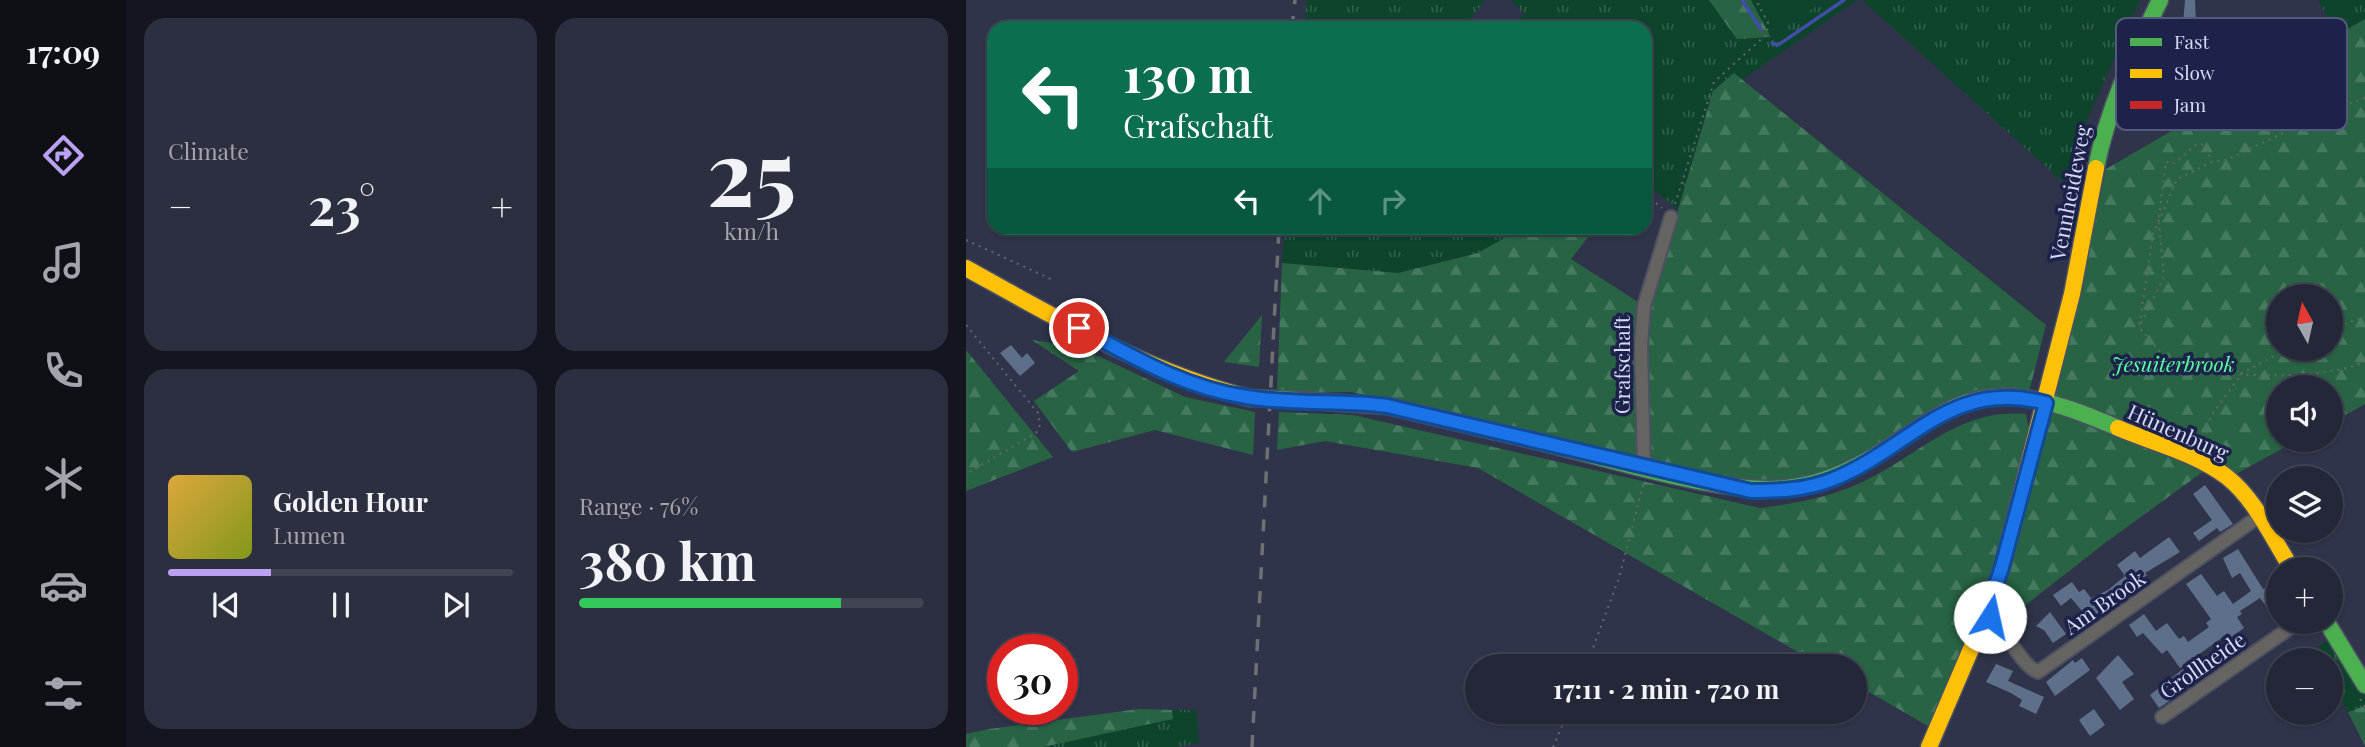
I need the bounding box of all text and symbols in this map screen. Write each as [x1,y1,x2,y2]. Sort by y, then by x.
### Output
legend [2116,18,2347,130]
text: Fast [2174,28,2210,54]
text: 17:09 [26,29,100,72]
text: 130 m [1123,40,1253,105]
icon: left [1008,49,1099,140]
text: Slow [2174,59,2215,85]
text: Jam [2173,91,2206,117]
text: Grafschaft [1123,103,1273,146]
text: 25 [707,109,796,230]
street label: Vennheideweg [2042,123,2096,264]
icon: directions [39,131,88,180]
text: Climate [168,135,249,166]
text: 23° [308,170,375,239]
text: − [168,180,193,231]
text: + [491,180,513,231]
icon: left [1228,182,1266,220]
icon: ahead [1301,182,1339,220]
icon: right [1374,182,1412,220]
text: km/h [724,215,779,246]
icon: music [39,238,88,287]
north arrow [2266,284,2343,360]
map controls [2266,284,2343,725]
pin [1049,298,1109,358]
icon: arrive [1060,309,1098,347]
street label: Grafschaft [1607,315,1635,414]
icon: phone [39,346,88,395]
park label: Jesuiterbrook [2112,349,2235,377]
button: sound [2266,375,2343,452]
street label: Hünenburg [2124,396,2234,466]
icon: climate [39,454,88,503]
button: layers [2266,466,2343,543]
text: Golden Hour [273,484,428,519]
text: Range · 76% [579,490,698,521]
text: Lumen [273,519,346,550]
text: 380 km [579,525,756,594]
button: + [2266,557,2343,634]
icon: car [39,561,88,610]
street label: Am Brook [2057,563,2150,640]
position arrow [1953,580,2027,654]
icon: previous [207,586,245,624]
icon: pause [322,586,360,624]
icon: next [437,586,475,624]
street label: Grollheide [2153,625,2250,704]
speed limit sign: 30 [987,634,1078,725]
button: − [2266,648,2343,725]
icon: filters [39,669,88,718]
text: 17:11 · 2 min · 720 m [1553,671,1779,706]

